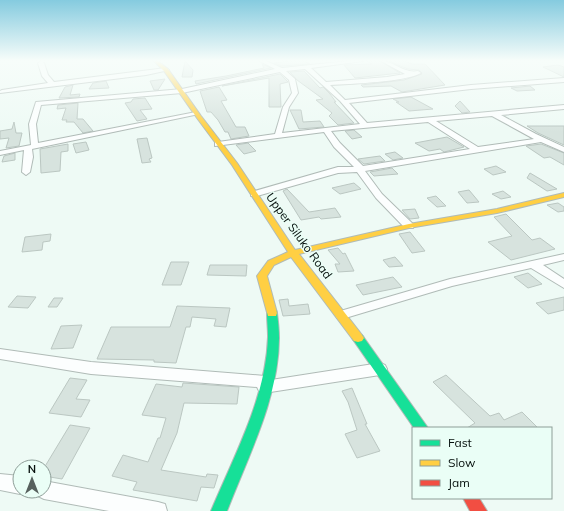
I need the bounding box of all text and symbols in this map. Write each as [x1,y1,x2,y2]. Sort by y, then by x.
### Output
street label: Upper Siluko Road [263,190,336,282]
legend [412,427,552,499]
text: Fast [448,435,472,450]
text: Slow [448,455,476,470]
north arrow [12,459,52,499]
text: N [28,462,36,476]
text: Jam [448,475,470,490]

